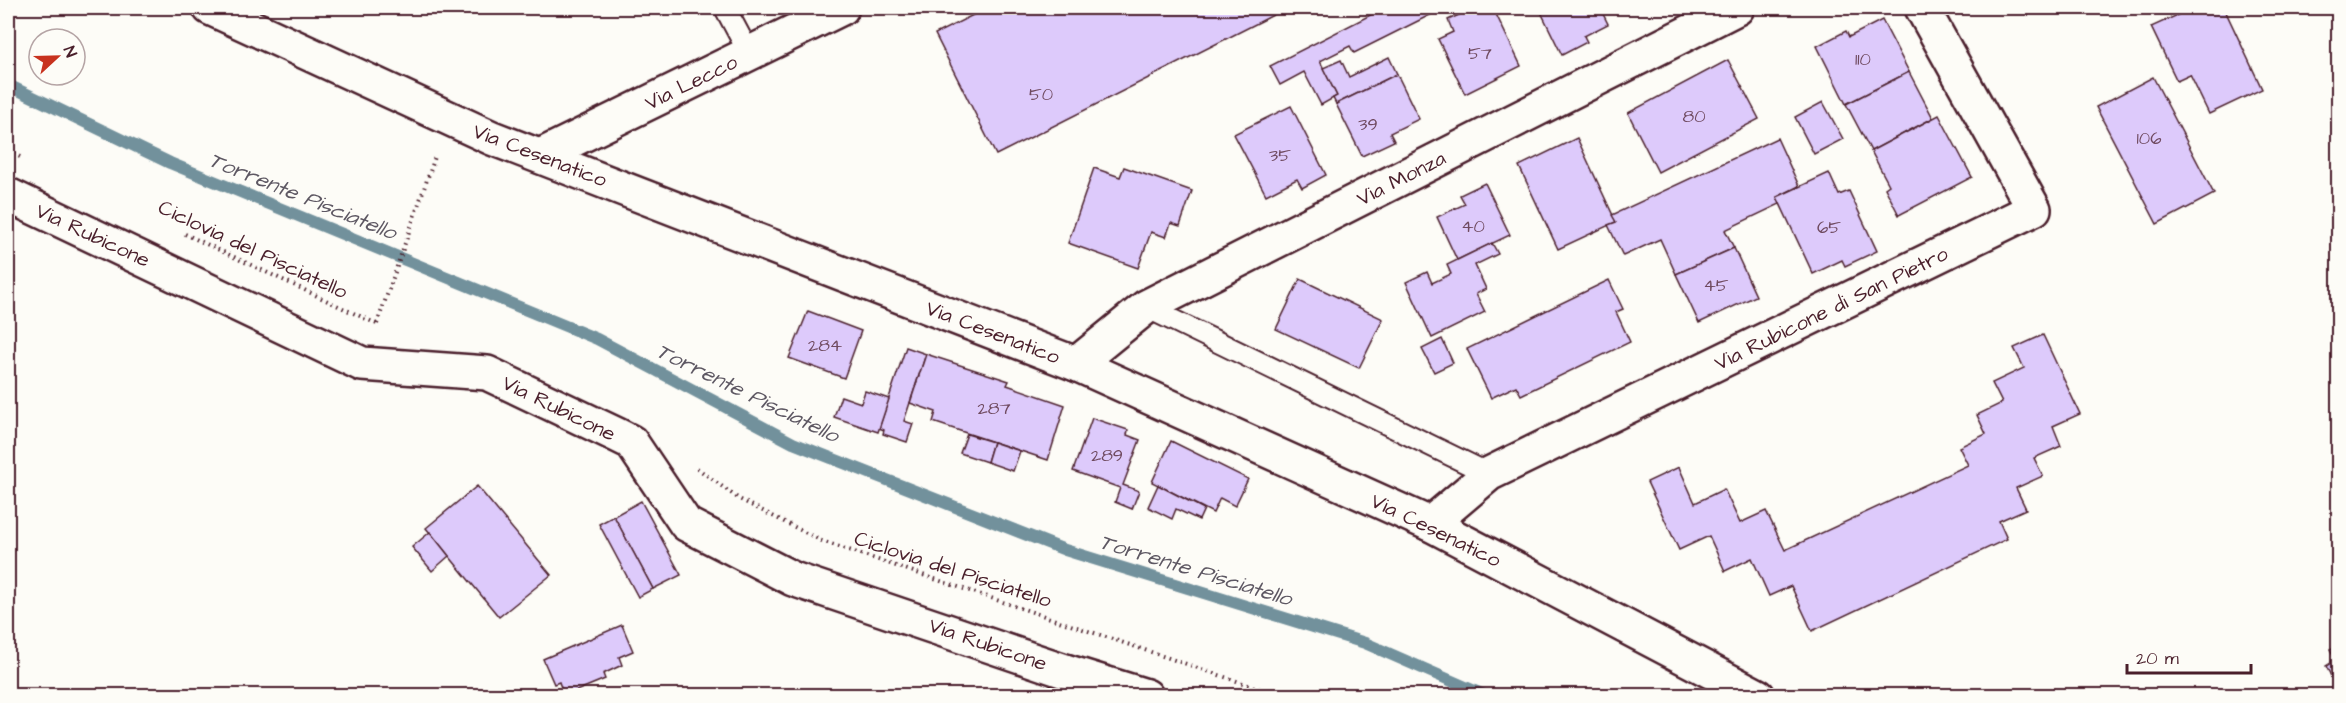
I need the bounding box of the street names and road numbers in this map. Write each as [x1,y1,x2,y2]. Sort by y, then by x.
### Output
street label: Via Lecco [640,47,743,117]
street label: Via Cesenatico [469,117,611,194]
street label: Via Monza [1352,144,1451,213]
street label: Ciclovia del Pisciatello [153,193,352,306]
street label: Via Rubicone [31,196,155,275]
street label: Via Rubicone di San Pietro [1710,239,1953,378]
street label: Via Cesenatico [922,294,1064,371]
street label: Via Rubicone [497,368,620,448]
street label: Via Cesenatico [1366,486,1506,575]
street label: Ciclovia del Pisciatello [850,524,1055,615]
street label: Via Rubicone [925,611,1051,678]

